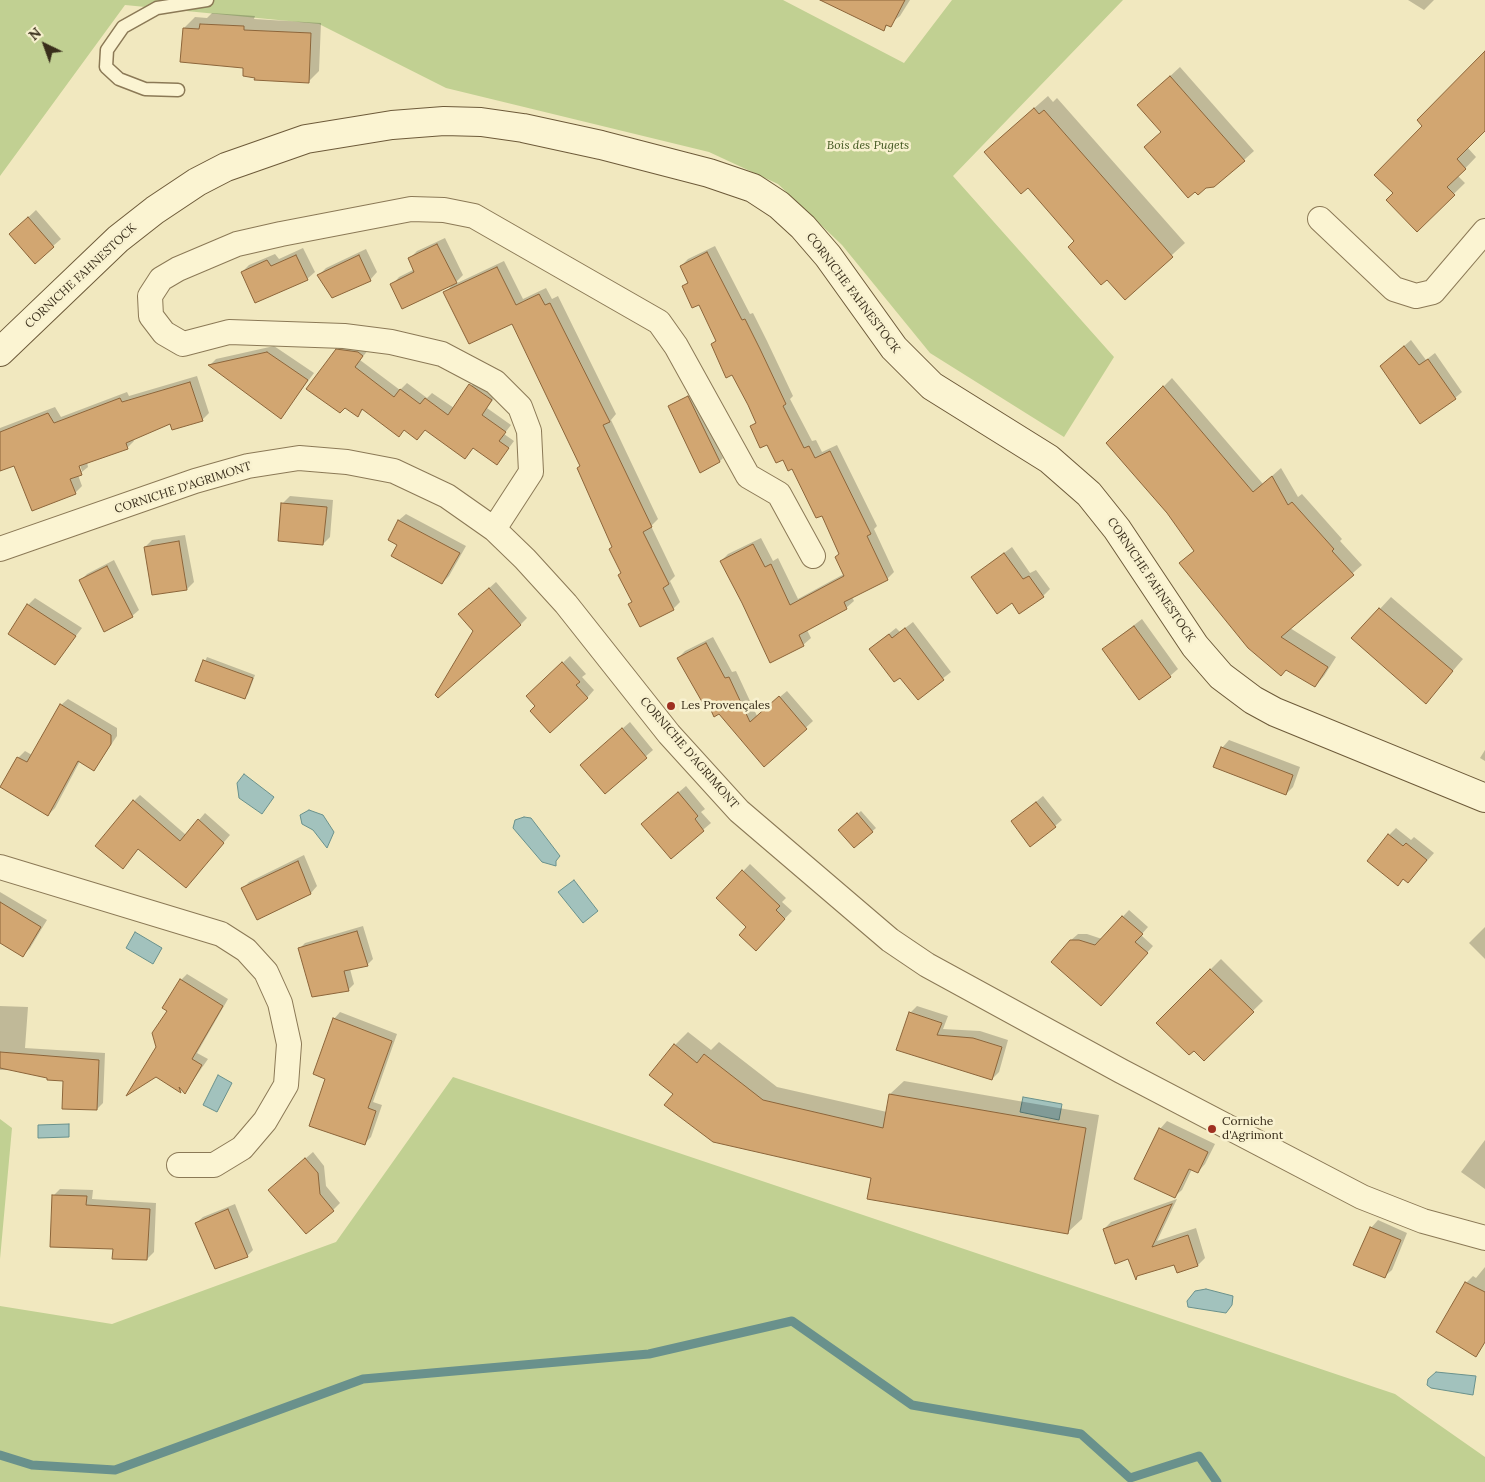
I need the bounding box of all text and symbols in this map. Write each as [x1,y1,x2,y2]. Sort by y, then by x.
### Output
north arrow [20,20,70,70]
text: N [25,24,45,44]
park label: Bois des Pugets [827,139,909,153]
street label: CORNICHE FAHNESTOCK [22,221,140,331]
street label: CORNICHE FAHNESTOCK [803,230,903,356]
street label: CORNICHE D'AGRIMONT [113,459,253,517]
street label: CORNICHE FAHNESTOCK [1104,515,1198,645]
street label: CORNICHE D'AGRIMONT [637,694,741,812]
place label: Les Provençales [681,699,770,713]
marker: Les Provençales [665,700,677,712]
place label: Corniche d'Agrimont [1222,1115,1283,1143]
marker: Corniche d'Agrimont [1206,1123,1218,1135]

